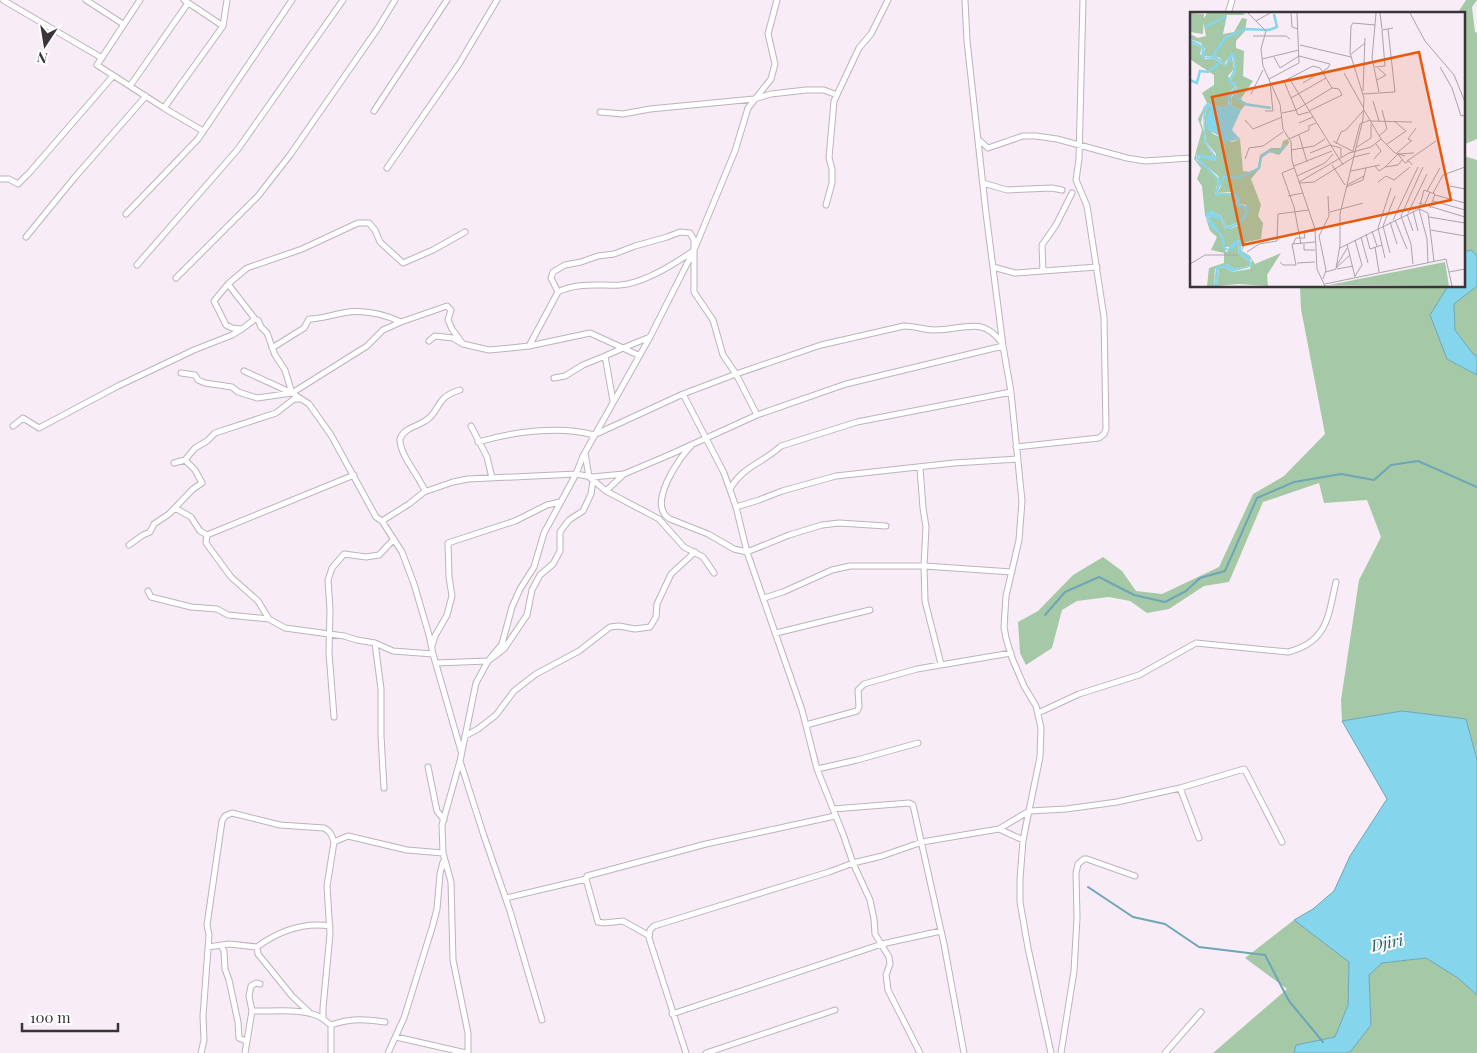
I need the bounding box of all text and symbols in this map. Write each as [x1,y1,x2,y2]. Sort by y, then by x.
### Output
inset map [1190,12,1464,288]
north arrow [20,20,70,70]
text: N [35,48,49,69]
water label: Djiri [1368,928,1406,956]
scale bar [22,1000,119,1032]
text: 100 m [30,1007,71,1027]

